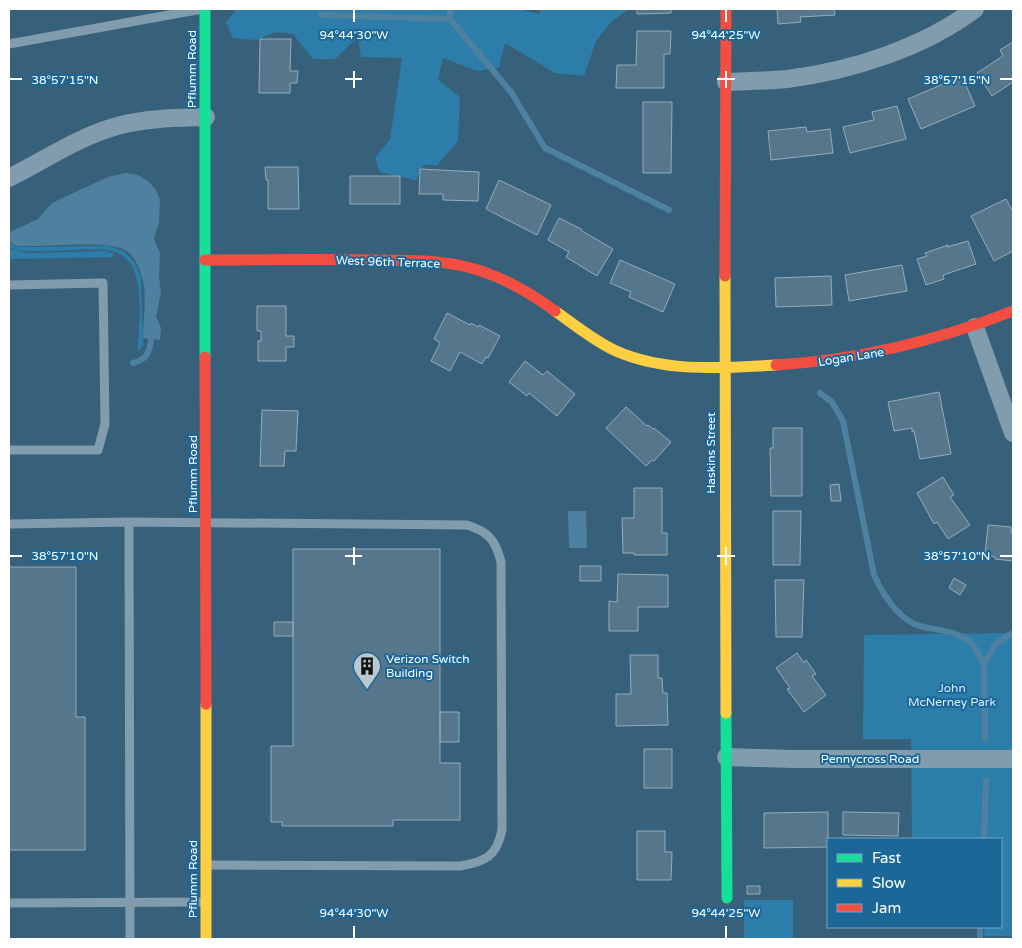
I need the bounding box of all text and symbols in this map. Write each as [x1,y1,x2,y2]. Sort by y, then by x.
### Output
text: 94°44'30"W [319,28,389,42]
text: 94°44'25"W [691,28,761,42]
street label: Pflumm Road [185,30,199,108]
text: 38°57'15"N [32,73,99,87]
text: 38°57'15"N [924,73,991,87]
street label: West 96th Terrace [336,253,441,271]
street label: Logan Lane [817,345,885,369]
street label: Haskins Street [704,412,718,494]
street label: Pflumm Road [186,435,200,513]
text: 38°57'10"N [32,549,99,563]
text: 38°57'10"N [924,549,991,563]
building icon: Verizon Switch Building [352,651,382,690]
place label: Verizon Switch Building [386,652,469,680]
park label: John McNerney Park [908,681,996,709]
street label: Pennycross Road [821,752,919,766]
legend [827,838,1002,928]
street label: Pflumm Road [186,840,200,918]
text: Fast [872,849,902,867]
text: Slow [872,874,906,892]
text: Jam [872,899,901,917]
text: 94°44'30"W [319,906,389,920]
text: 94°44'25"W [691,906,761,920]

